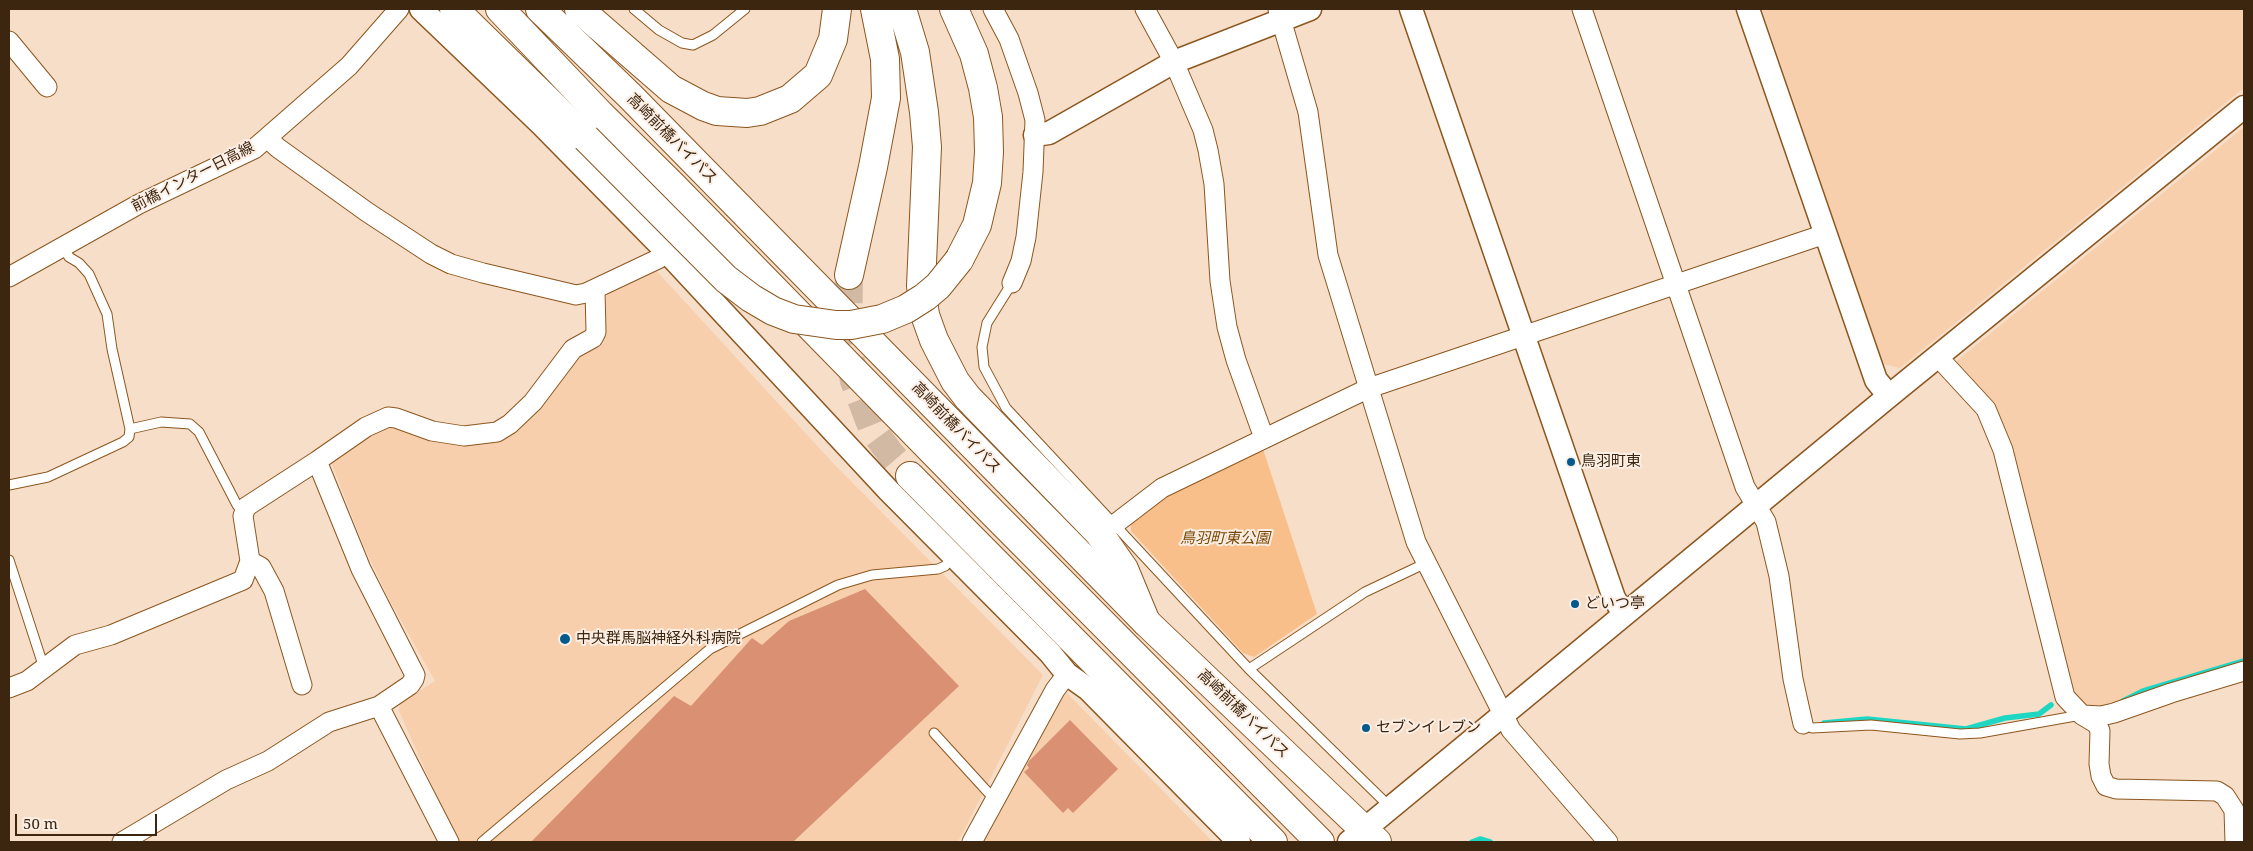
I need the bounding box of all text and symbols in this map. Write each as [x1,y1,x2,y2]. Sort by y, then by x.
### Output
street label: 高崎前橋バイパス [623,90,721,188]
street label: 前橋インター日高線 [129,138,257,216]
street label: 高崎前橋バイパス [908,379,1004,477]
place label: 鳥羽町東 [1581,453,1641,471]
marker: 鳥羽町東 [1565,456,1577,468]
park label: 鳥羽町東公園 [1180,530,1270,548]
place label: どいつ亭 [1585,595,1645,613]
marker: どいつ亭 [1569,598,1581,610]
place label: 中央群馬脳神経外科病院 [576,630,741,648]
marker: 中央群馬脳神経外科病院 [558,632,572,646]
street label: 高崎前橋バイパス [1194,666,1292,762]
place label: セブンイレブン [1376,719,1481,737]
marker: セブンイレブン [1360,722,1372,734]
scale bar [18,804,160,836]
text: 50 m [23,813,58,833]

